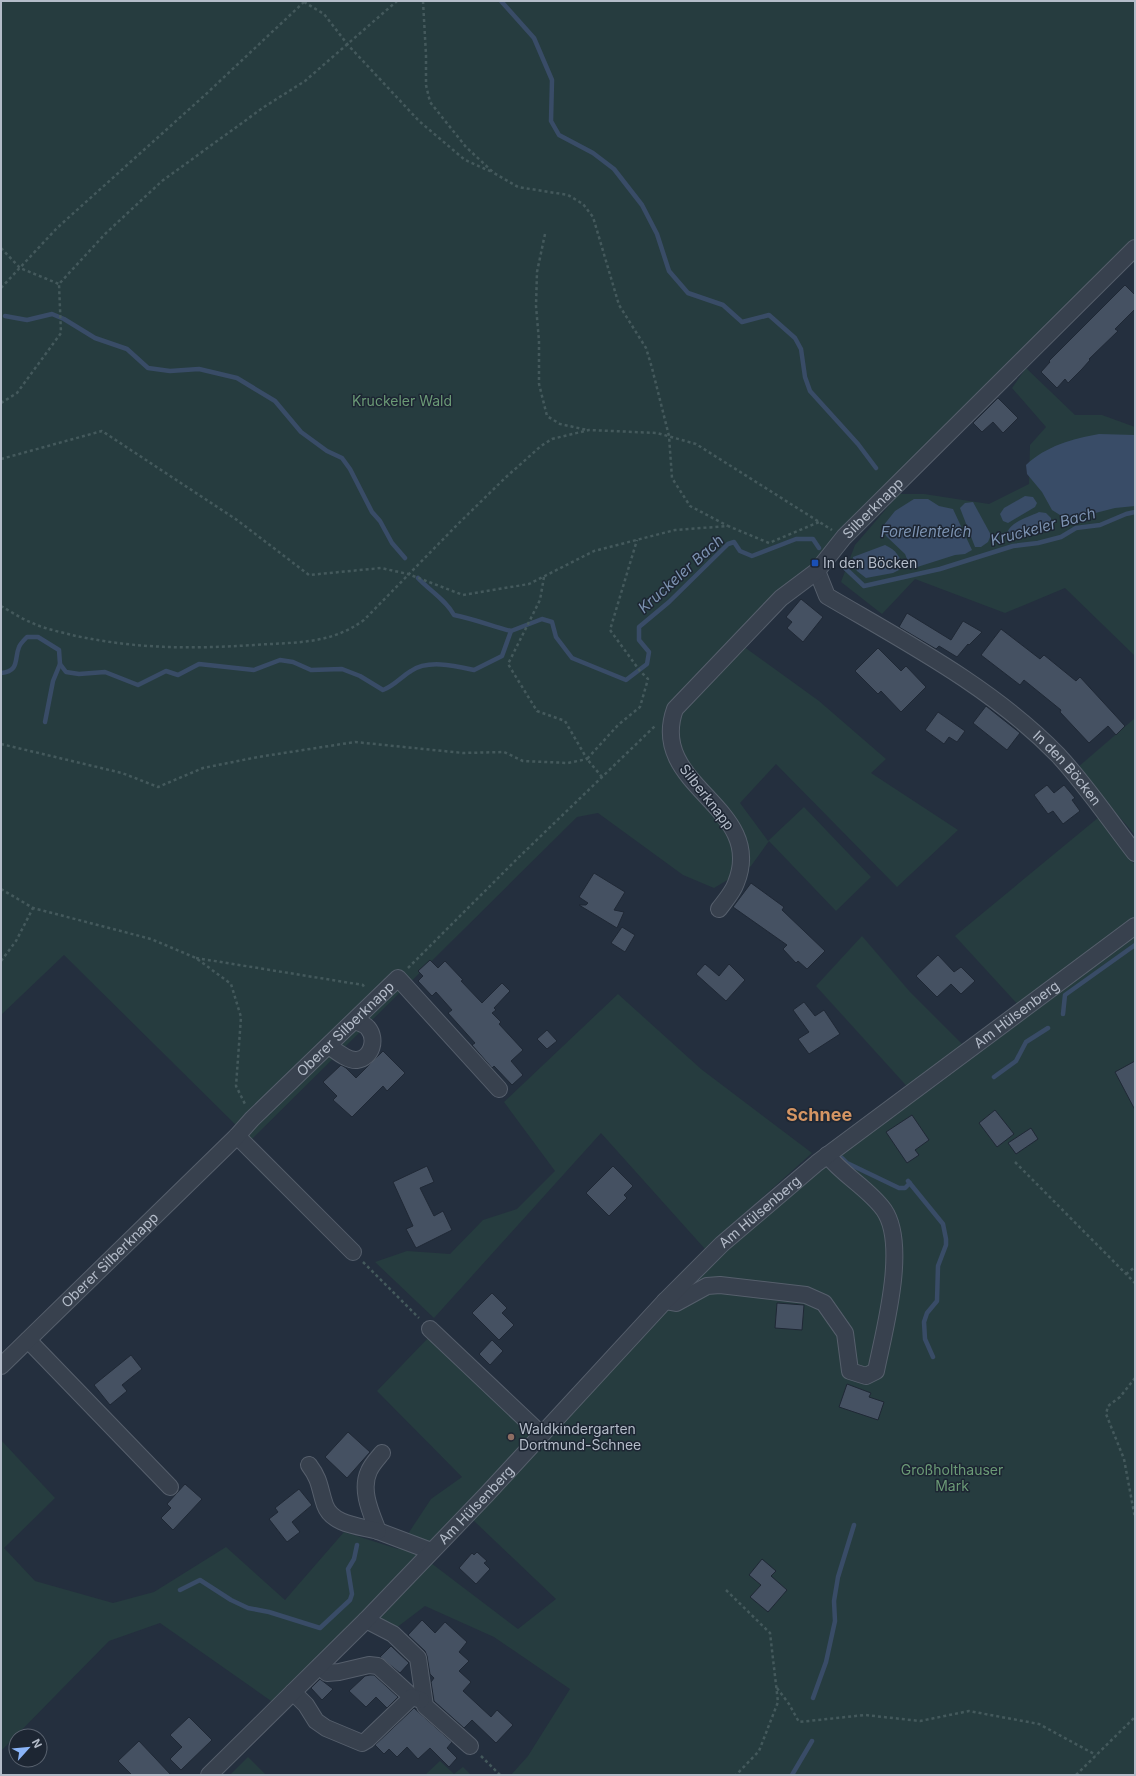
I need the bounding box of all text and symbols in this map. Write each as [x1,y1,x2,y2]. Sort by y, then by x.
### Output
park label: Kruckeler Wald [352,392,452,409]
street label: Silberknapp [839,474,907,542]
water label: Kruckeler Bach [988,503,1098,550]
water label: Forellenteich [881,522,971,541]
water label: Kruckeler Bach [634,530,727,617]
place label: In den Böcken [823,554,917,571]
marker: In den Böcken [810,558,820,568]
street label: In den Böcken [1030,727,1105,808]
street label: Silberknapp [676,760,738,833]
street label: Am Hülsenberg [970,977,1062,1051]
street label: Oberer Silberknapp [293,978,397,1079]
district label: Schnee [786,1104,852,1125]
street label: Am Hülsenberg [715,1172,804,1251]
street label: Oberer Silberknapp [57,1208,162,1311]
place label: Waldkindergarten Dortmund-Schnee [519,1420,641,1453]
marker: Waldkindergarten Dortmund-Schnee [506,1432,516,1442]
park label: Großholthauser Mark [901,1461,1003,1494]
street label: Am Hülsenberg [435,1462,517,1547]
north arrow [8,1728,48,1768]
text: N [29,1737,45,1750]

